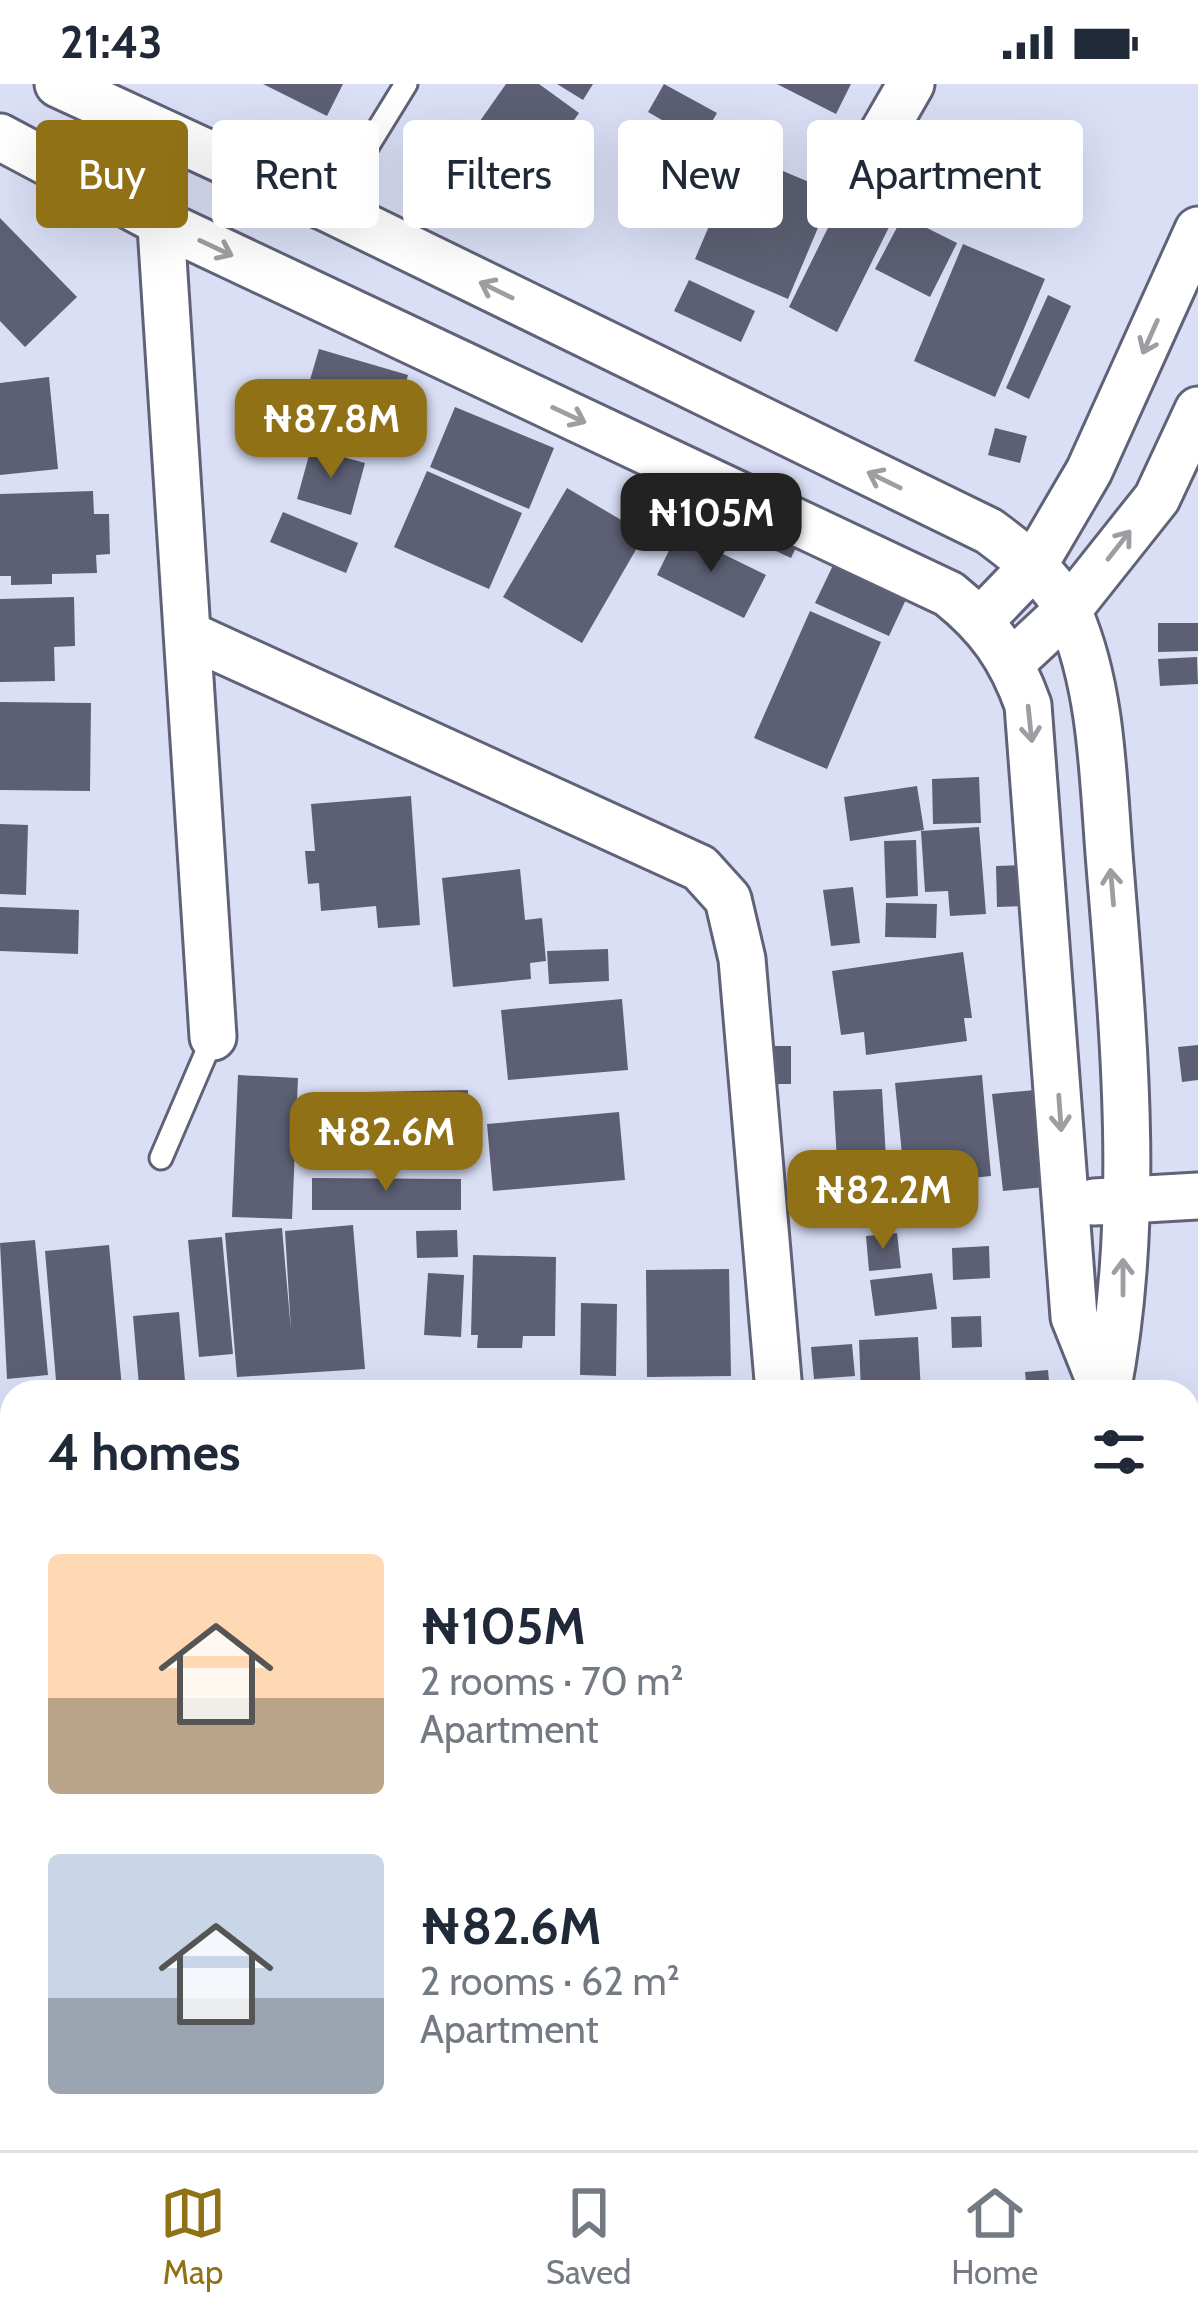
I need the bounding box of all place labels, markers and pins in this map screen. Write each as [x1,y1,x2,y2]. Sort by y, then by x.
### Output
pin: ₦87.8M [233,379,429,481]
pin: ₦105M [627,473,795,575]
pin: ₦82.6M [288,1092,484,1194]
pin: ₦82.2M [785,1150,981,1252]

